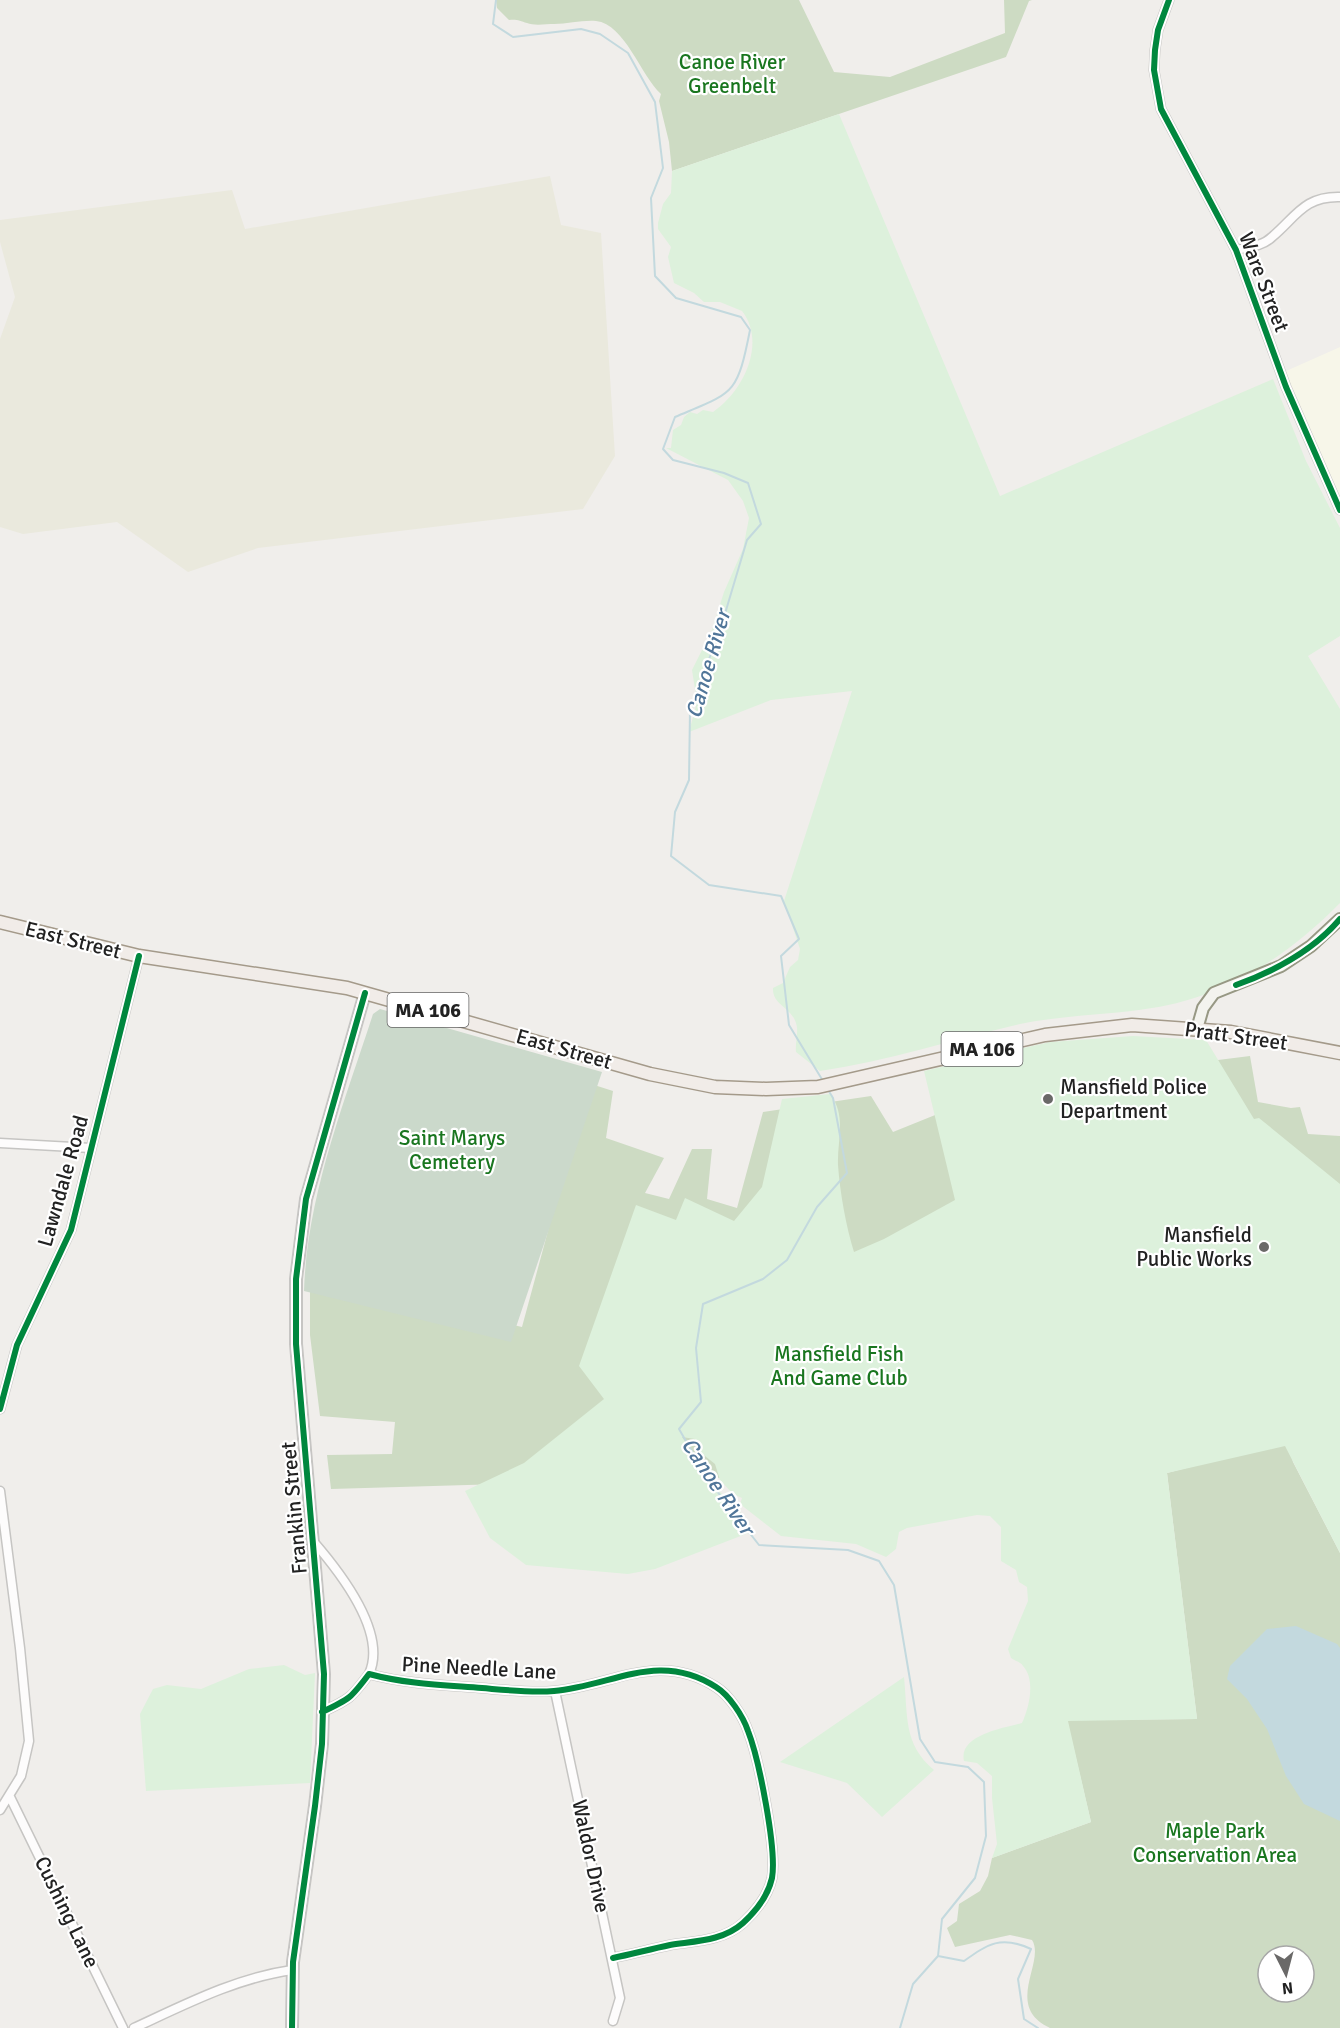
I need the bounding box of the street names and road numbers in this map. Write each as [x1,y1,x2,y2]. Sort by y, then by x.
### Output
street label: Ware Street [1233,228,1295,336]
street label: East Street [22,915,124,965]
road number: MA 106 [388,993,468,1027]
street label: Pratt Street [1183,1016,1289,1056]
street label: East Street [513,1023,615,1075]
road number: MA 106 [942,1032,1022,1066]
street label: Lawndale Road [32,1112,94,1250]
street label: Franklin Street [275,1441,313,1575]
street label: Pine Needle Lane [401,1651,557,1685]
street label: Waldor Drive [566,1797,616,1915]
street label: Cushing Lane [29,1852,105,1972]

